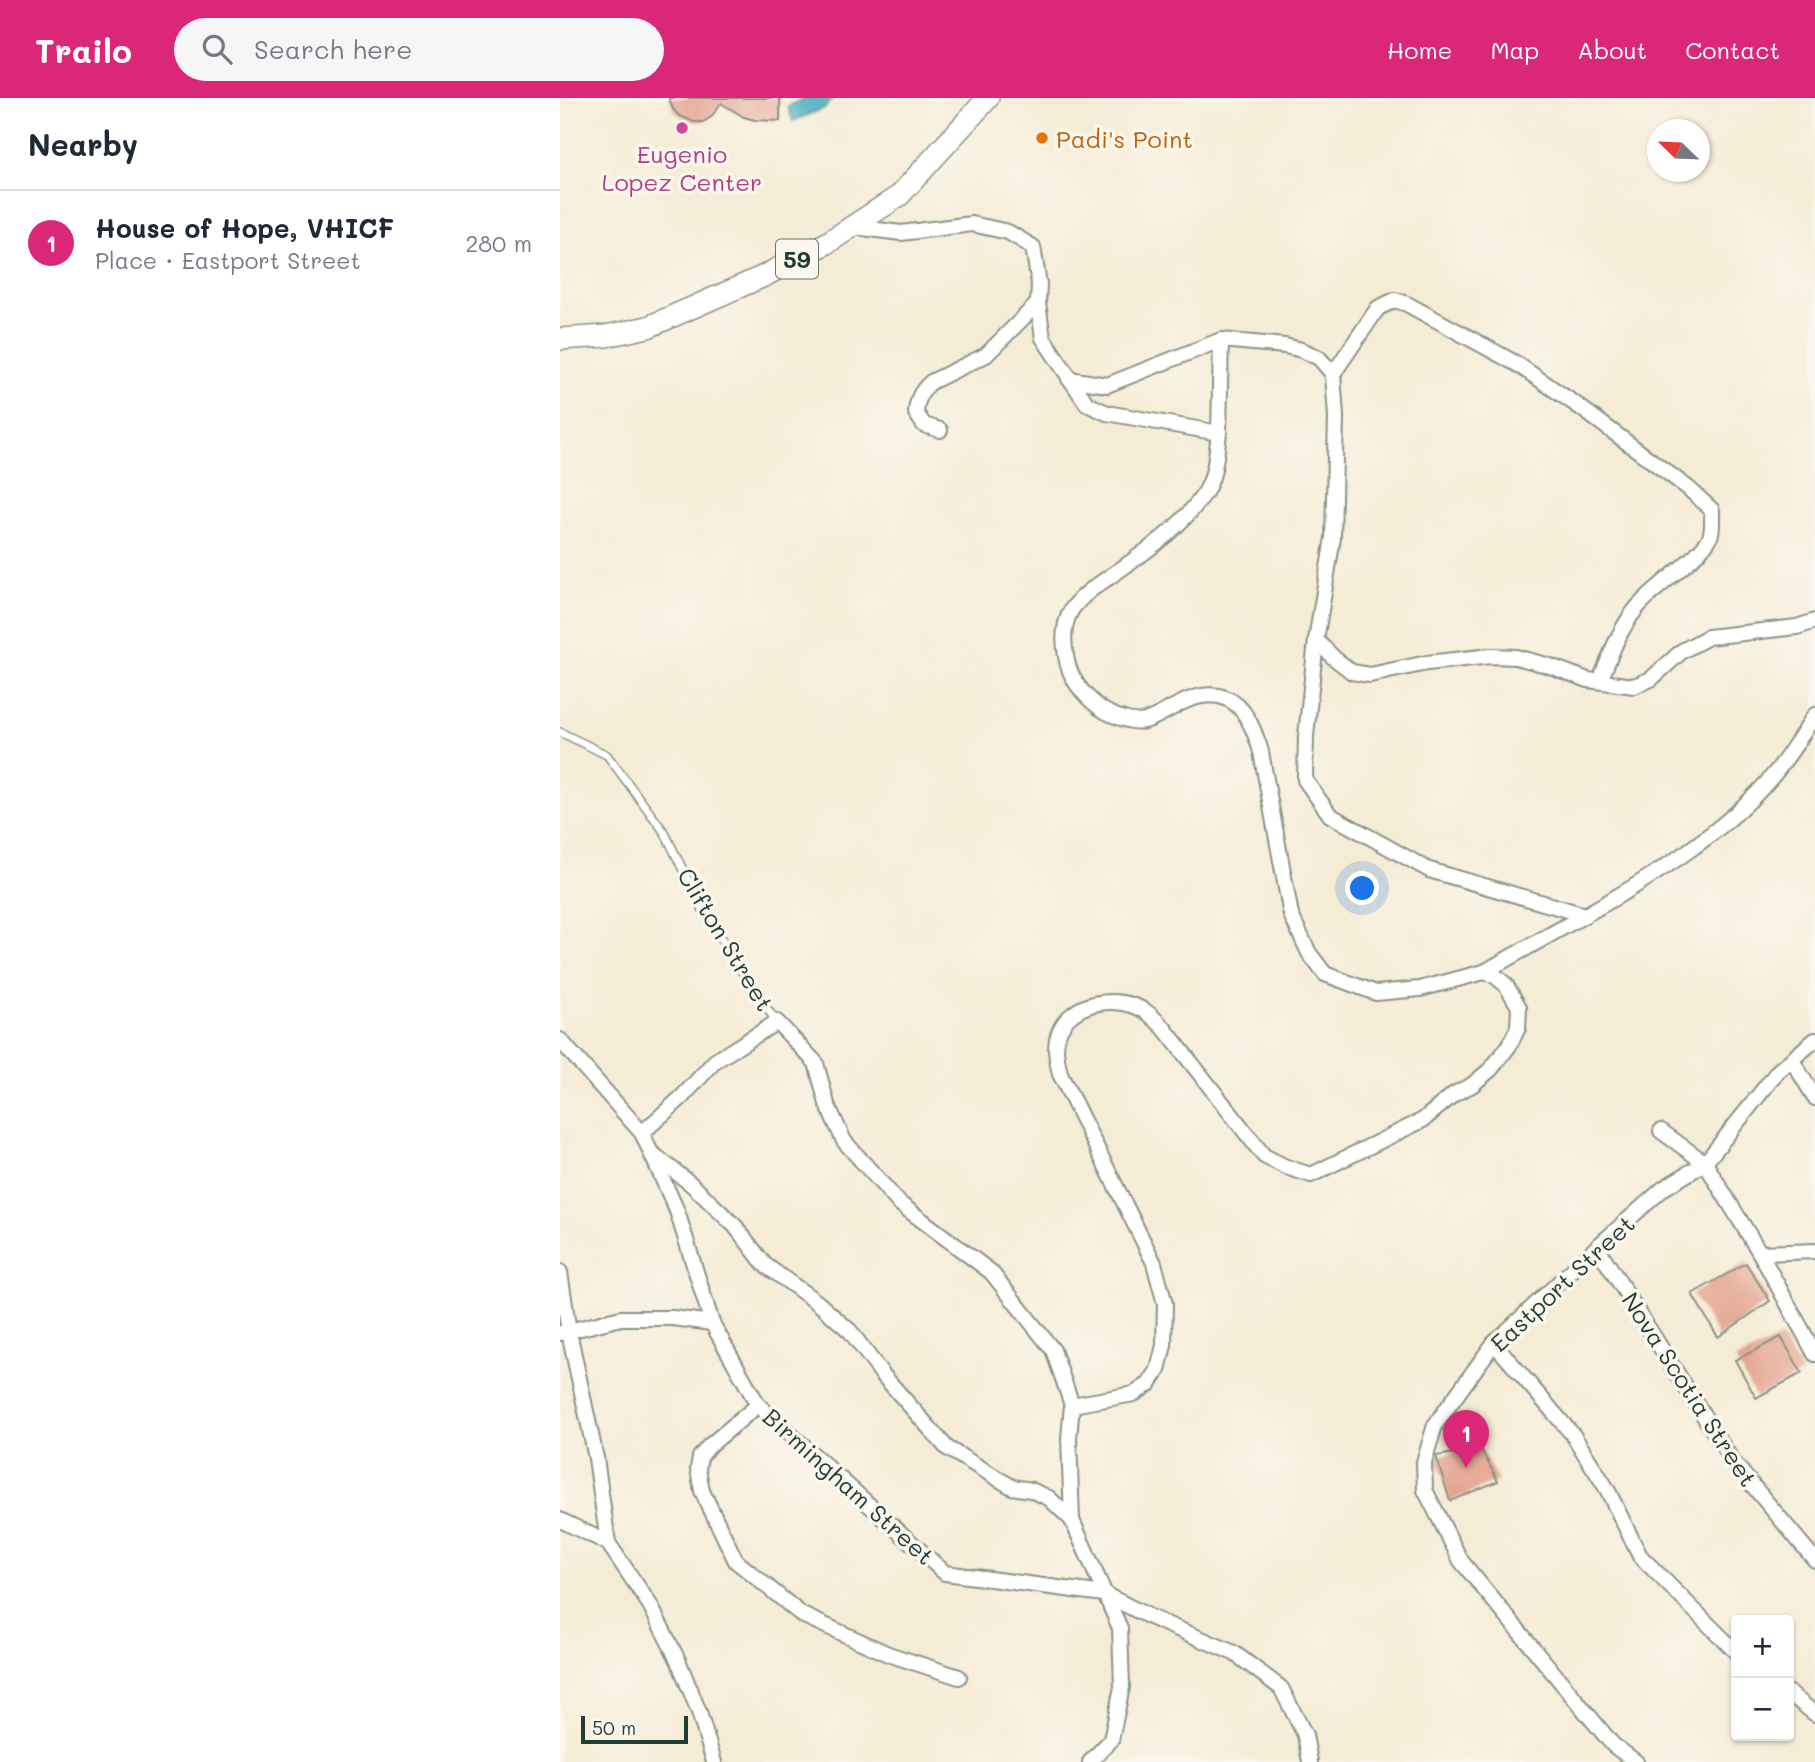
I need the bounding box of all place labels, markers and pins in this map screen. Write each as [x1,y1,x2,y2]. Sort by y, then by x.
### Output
marker: Eugenio Lopez Center [674,120,690,136]
place label: Padi's Point [1056,123,1193,154]
marker: Padi's Point [1034,130,1050,146]
place label: Eugenio Lopez Center [602,138,762,197]
pin: 1 [1443,1410,1489,1468]

